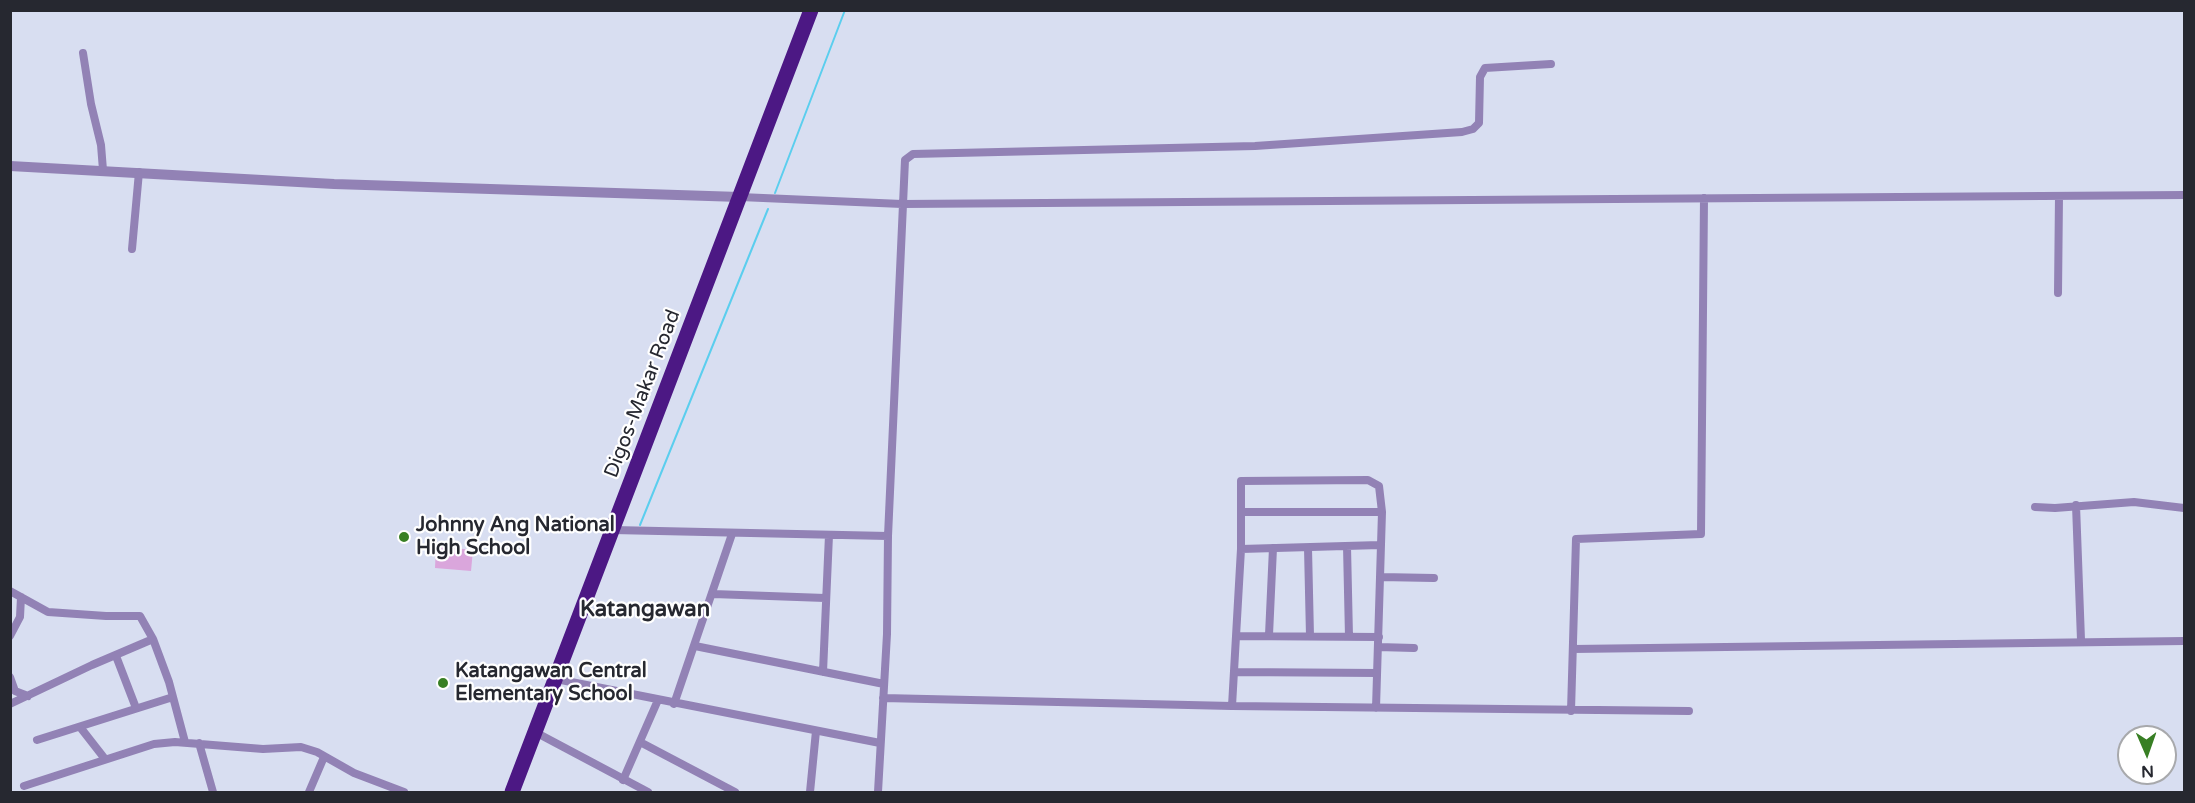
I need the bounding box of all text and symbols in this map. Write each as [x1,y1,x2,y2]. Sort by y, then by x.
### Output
street label: Digos-Makar Road [600,307,686,481]
place label: Johnny Ang National High School [416,514,615,561]
marker: Johnny Ang National High School [397,530,411,544]
district label: Katangawan [580,597,710,623]
place label: Katangawan Central Elementary School [455,660,647,707]
marker: Katangawan Central Elementary School [436,676,450,690]
north arrow [2117,725,2177,785]
text: N [2141,761,2154,781]

